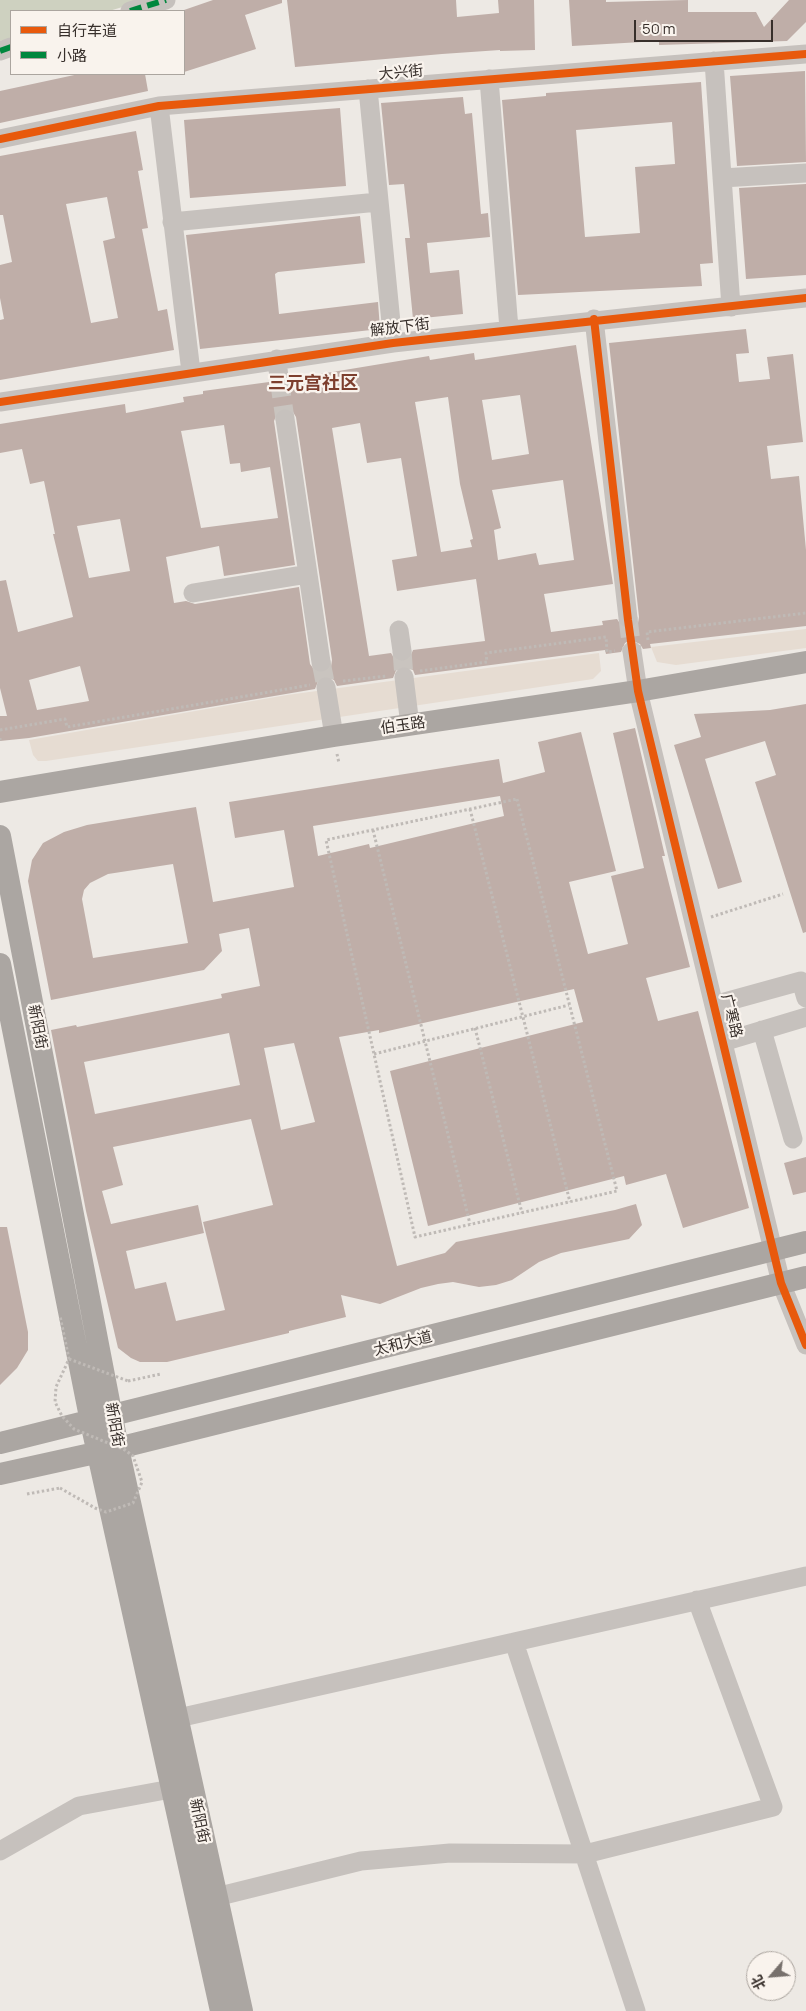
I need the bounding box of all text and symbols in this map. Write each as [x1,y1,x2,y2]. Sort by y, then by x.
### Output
legend [10,10,185,75]
scale bar [636,10,775,42]
text: 50 m [642,18,676,39]
text: 自行车道 [57,20,117,41]
text: 小路 [57,45,87,66]
street label: 大兴街 [378,62,424,84]
street label: 解放下街 [369,315,431,341]
district label: 三元宫社区 [268,373,358,395]
street label: 伯玉路 [379,714,427,738]
street label: 广寒路 [717,992,745,1040]
street label: 新阳街 [24,1003,50,1051]
street label: 太和大道 [372,1328,434,1360]
street label: 新阳街 [101,1401,127,1449]
street label: 新阳街 [186,1797,212,1845]
north arrow [746,1951,796,2001]
text: 北 [746,1972,770,1993]

